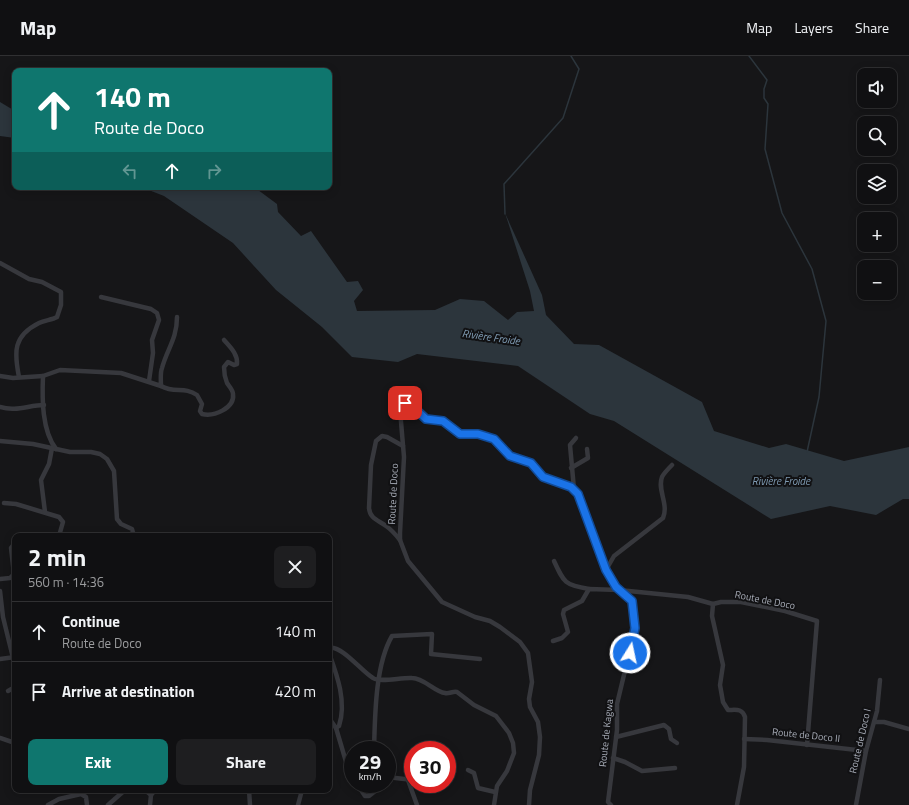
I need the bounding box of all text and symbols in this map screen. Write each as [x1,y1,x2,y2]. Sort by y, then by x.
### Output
text: Map [20,13,56,42]
text: Map [746,17,772,38]
text: Layers [794,17,833,38]
text: Share [855,17,889,38]
map controls [857,68,897,300]
button: sound [857,68,897,108]
text: 140 m [94,75,171,118]
icon: ahead [28,84,80,136]
text: Route de Doco [94,114,204,141]
button: search [857,116,897,156]
icon: left [119,160,141,182]
icon: ahead [161,160,183,182]
icon: right [203,160,225,182]
button: layers [857,164,897,204]
button: + [857,212,897,252]
button: − [857,260,897,300]
water label: Rivière Froide [461,325,522,349]
pin [388,386,422,420]
icon: arrive [394,392,416,414]
street label: Route de Doco [384,463,402,525]
water label: Rivière Froide [752,473,811,489]
text: 2 min [28,539,86,575]
button: close [274,546,316,588]
text: 560 m · 14:36 [28,572,104,592]
street label: Route de Doco [733,587,797,613]
text: Continue [62,610,120,633]
text: 140 m [275,620,316,643]
icon: ahead [28,621,50,643]
position arrow [609,632,651,674]
text: Route de Doco [62,633,142,653]
text: Arrive at destination [62,680,195,703]
text: 420 m [275,680,316,703]
icon: arrive [28,681,50,703]
street label: Route de Kagwa [595,698,617,768]
street label: Route de Doco I [845,707,875,775]
street label: Route de Doco II [771,724,841,746]
button: Exit [28,739,168,785]
button: Share [176,739,316,785]
speed limit sign: 30 [404,741,456,793]
text: 29 [359,746,381,777]
text: km/h [359,769,381,784]

